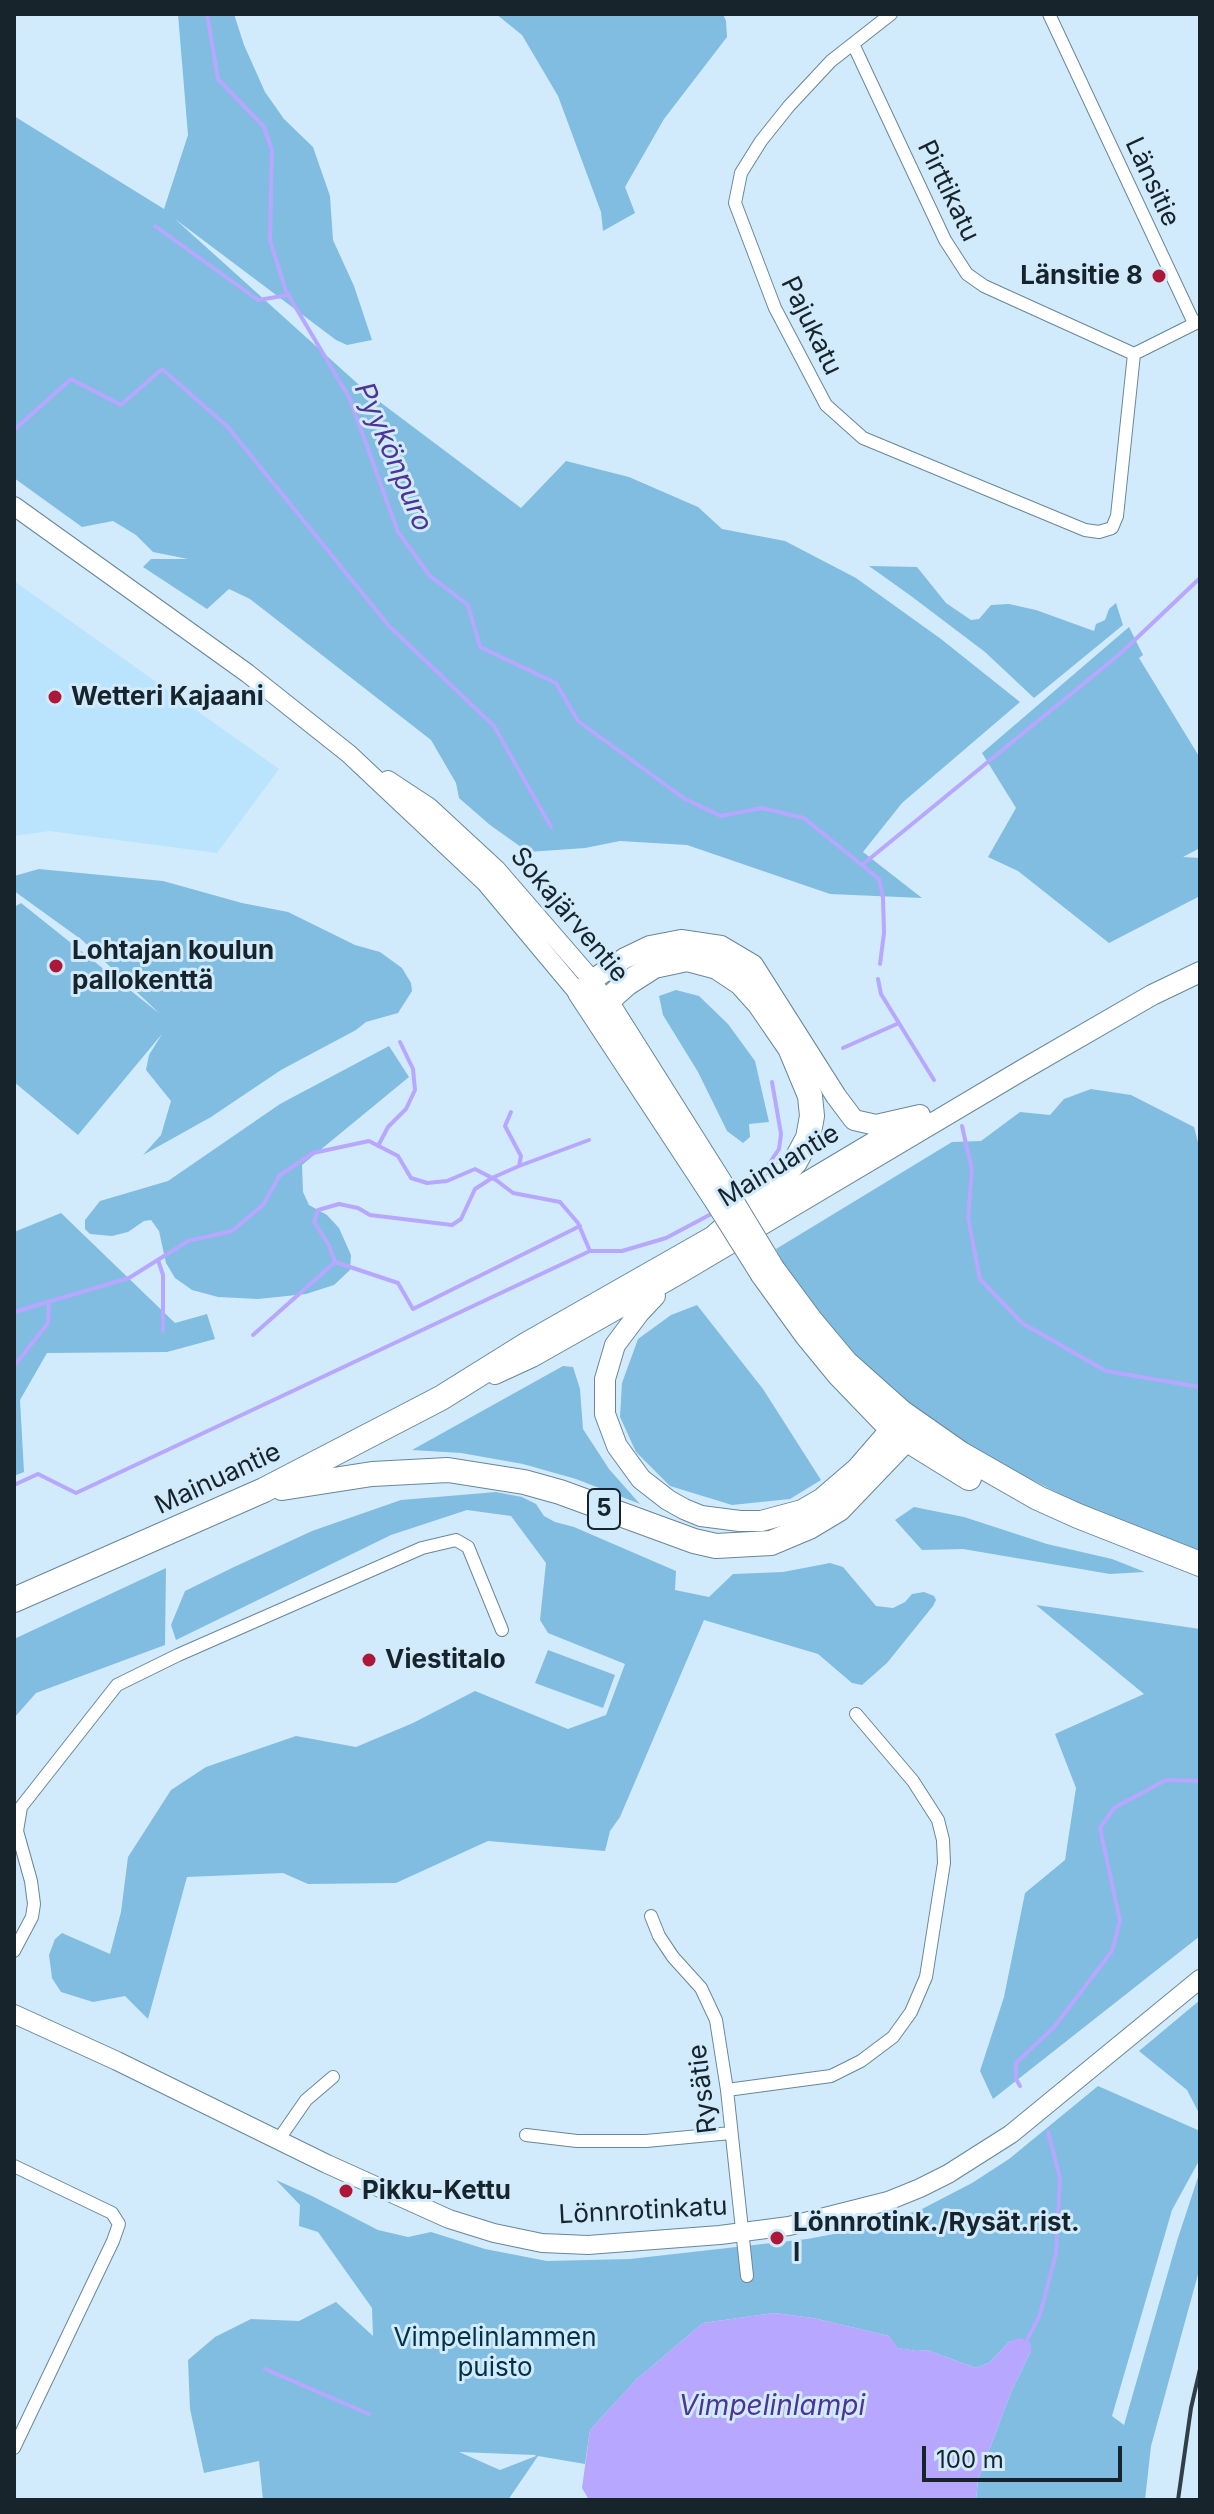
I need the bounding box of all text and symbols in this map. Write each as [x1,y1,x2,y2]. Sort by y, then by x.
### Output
street label: Länsitie [1118,133,1186,231]
street label: Pirttikatu [910,135,986,247]
place label: Länsitie 8 [1020,260,1143,292]
marker: Länsitie 8 [1150,267,1168,285]
street label: Pajukatu [774,272,848,380]
water label: Pyykönpuro [347,378,439,536]
place label: Wetteri Kajaani [71,681,264,713]
marker: Wetteri Kajaani [46,688,64,706]
street label: Sokajärventie [503,841,635,989]
place label: Lohtajan koulun pallokenttä [72,935,274,996]
marker: Lohtajan koulun pallokenttä [47,957,65,975]
street label: Mainuantie [713,1118,845,1214]
street label: Mainuantie [150,1436,286,1522]
road number: 5 [588,1489,620,1529]
place label: Viestitalo [385,1644,506,1676]
marker: Viestitalo [360,1651,378,1669]
street label: Rysätie [682,2043,724,2135]
place label: Pikku-Kettu [362,2175,511,2207]
marker: Pikku-Kettu [337,2182,355,2200]
street label: Lönnrotinkatu [558,2191,728,2231]
place label: Lönnrotink./Rysät.rist. I [793,2207,1080,2268]
marker: Lönnrotink./Rysät.rist. I [768,2229,786,2247]
park label: Vimpelinlammen puisto [393,2322,597,2384]
water label: Vimpelinlampi [679,2390,865,2424]
scale bar [926,2430,1126,2480]
text: 100 m [936,2445,1004,2474]

